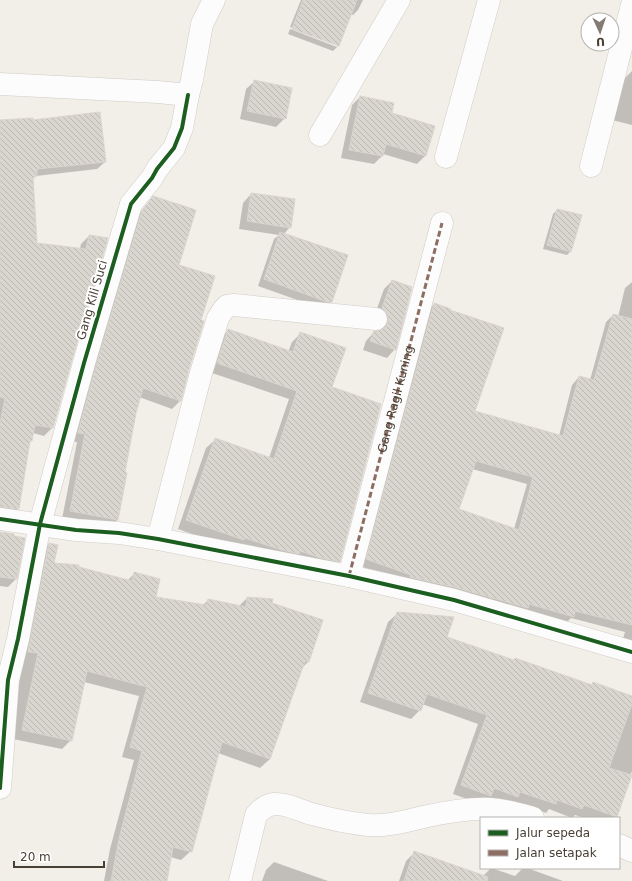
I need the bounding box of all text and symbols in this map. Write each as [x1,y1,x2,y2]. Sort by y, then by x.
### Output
north arrow [580,12,620,52]
text: U [596,35,605,48]
street label: Gang Kili Suci [74,258,110,342]
street label: Gang Ragil Kuning [375,344,416,454]
legend [480,817,620,869]
text: Jalur sepeda [515,826,590,840]
scale bar [14,843,104,869]
text: Jalan setapak [515,846,597,860]
text: 20 m [20,850,51,864]

